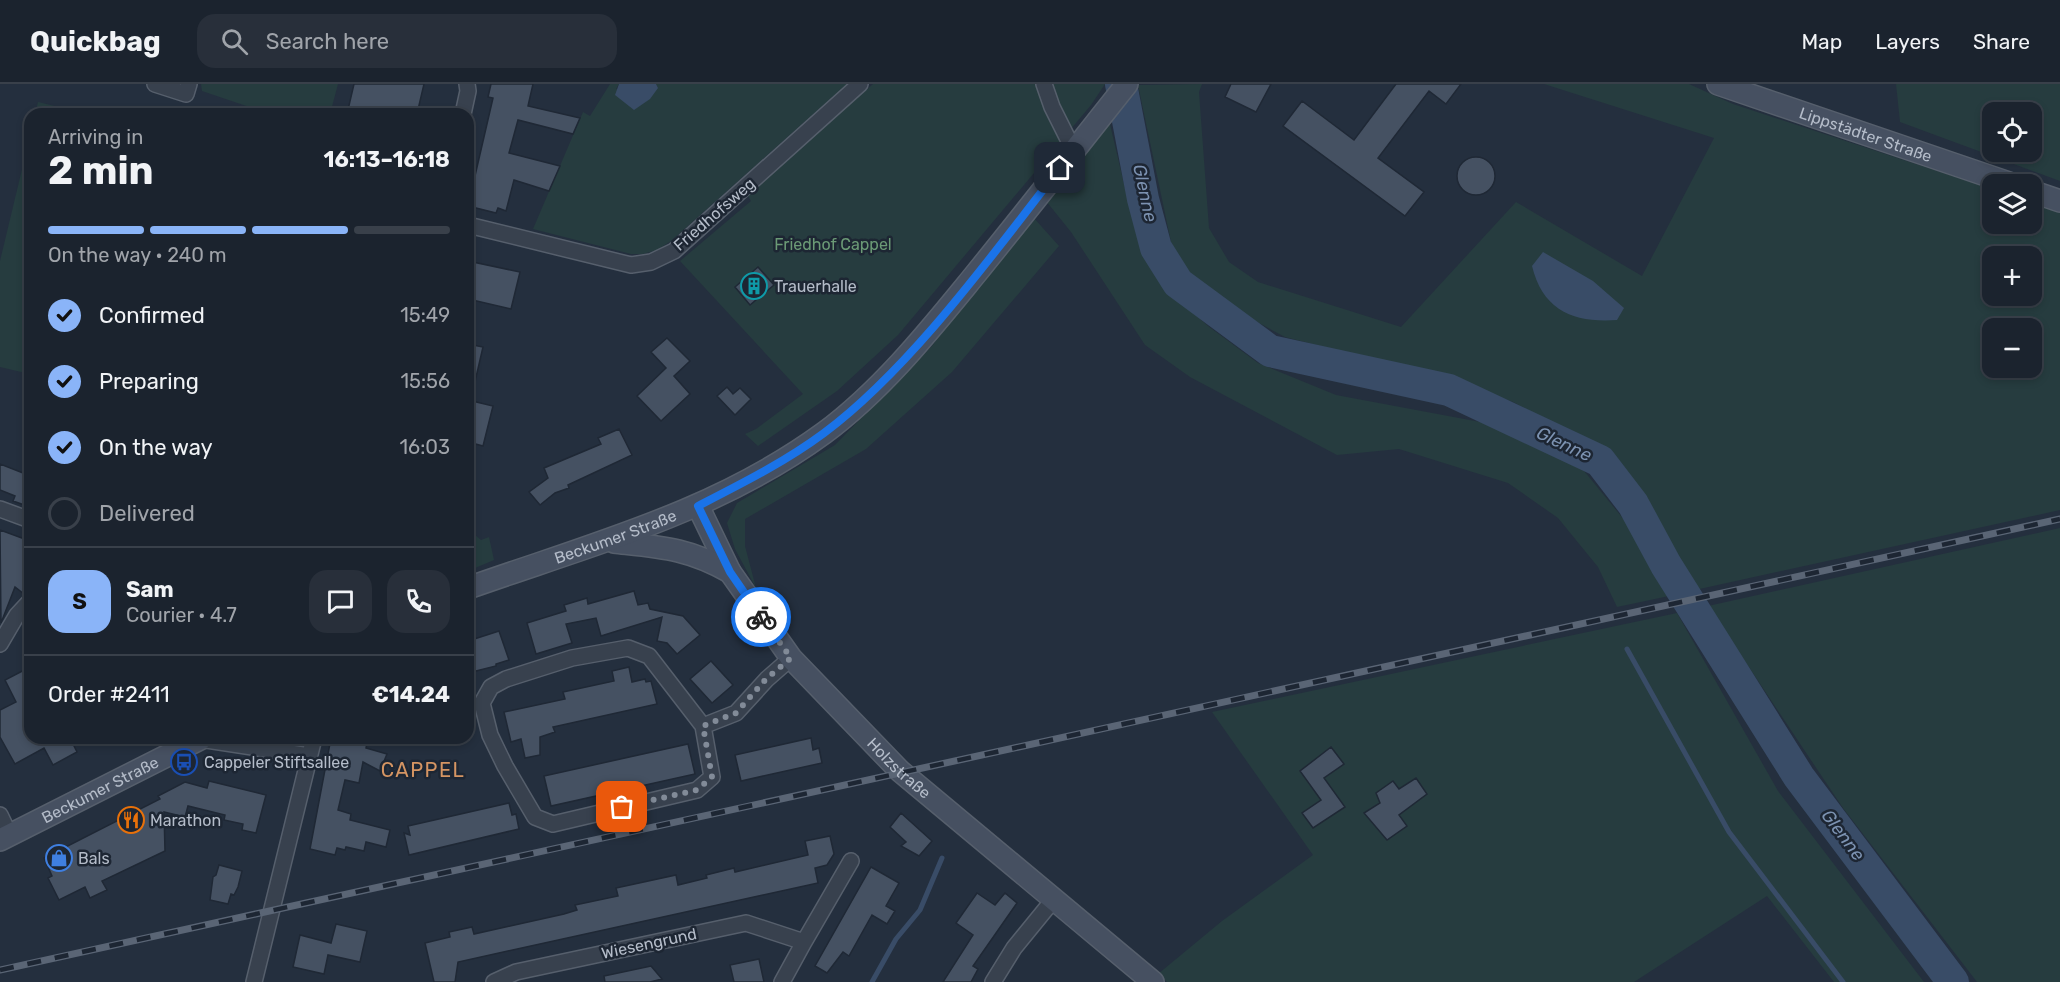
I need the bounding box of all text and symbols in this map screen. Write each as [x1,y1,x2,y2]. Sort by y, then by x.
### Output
search box [197,14,617,68]
text: Quickbag [30,25,161,58]
icon: search [218,25,251,58]
text: Search here [266,28,389,55]
text: Map [1801,29,1842,54]
text: Layers [1875,29,1940,54]
text: Share [1973,29,2030,54]
map controls [1982,102,2042,378]
button: locate [1982,102,2042,162]
street label: Lippstädter Straße [1797,103,1934,166]
text: Arriving in [48,125,143,149]
pin [1034,142,1085,193]
text: 16:13–16:18 [323,146,450,173]
text: 2 min [48,148,154,194]
icon: home [1043,151,1076,184]
water label: Glenne [1128,162,1162,224]
street label: Friedhofsweg [670,174,759,255]
button: layers [1982,174,2042,234]
park label: Friedhof Cappel [774,235,892,254]
text: On the way · 240 m [48,243,227,267]
button: + [1982,246,2042,306]
building icon: Trauerhalle [739,271,769,301]
place label: Trauerhalle [774,277,857,296]
icon: check [48,299,81,332]
text: Confirmed [99,302,205,329]
text: 15:49 [400,303,450,327]
button: − [1982,318,2042,378]
icon: check [48,365,81,398]
text: Preparing [99,368,199,395]
text: 15:56 [401,369,450,393]
water label: Glenne [1533,422,1595,466]
icon: check [48,431,81,464]
text: On the way [99,434,213,461]
text: 16:03 [400,435,450,459]
text: Delivered [99,500,195,527]
street label: Beckumer Straße [552,506,679,568]
button: chat [309,570,372,633]
button: phone [387,570,450,633]
text: Sam [126,576,174,603]
courier [731,587,791,647]
text: S [72,588,87,615]
icon: bike [745,601,778,634]
text: Courier · 4.7 [126,603,237,627]
text: Order #2411 [48,681,170,708]
text: €14.24 [371,681,450,708]
street label: Holzstraße [863,734,934,803]
bus stop icon: Cappeler Stiftsallee [169,747,199,777]
street label: Beckumer Straße [38,752,162,827]
place label: Cappeler Stiftsallee [204,753,349,772]
district label: CAPPEL [381,758,465,782]
pin [596,781,647,832]
icon: bag [605,790,638,823]
restaurant icon: Marathon [116,805,146,835]
water label: Glenne [1817,805,1869,865]
place label: Marathon [150,811,221,830]
shop icon: Bals [44,843,74,873]
place label: Bals [78,849,110,868]
street label: Wiesengrund [600,924,698,963]

